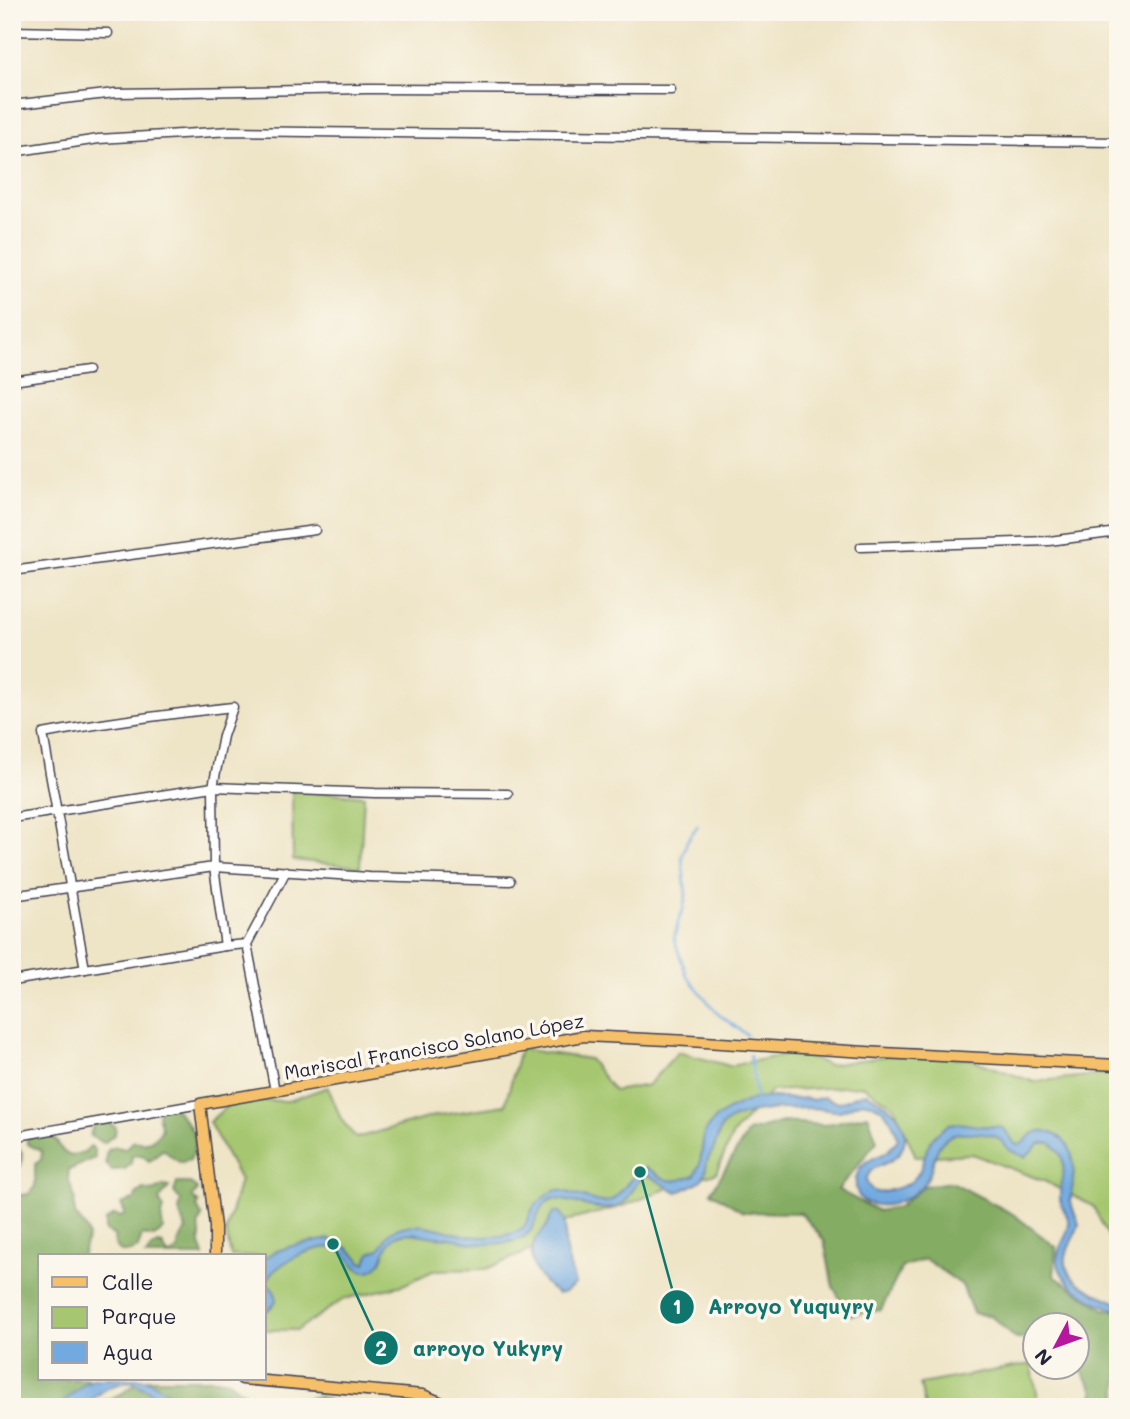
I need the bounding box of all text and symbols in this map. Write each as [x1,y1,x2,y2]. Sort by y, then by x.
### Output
street label: Mariscal Francisco Solano López [282,1007,586,1085]
legend [38,1254,266,1380]
text: Calle [102,1268,154,1295]
callout: Arroyo Yuquyry [659,1286,888,1328]
text: 1 [672,1292,682,1319]
text: Arroyo Yuquyry [708,1292,874,1320]
text: Parque [102,1302,176,1329]
north arrow [1021,1310,1092,1380]
callout: arroyo Yukyry [364,1327,577,1369]
text: 2 [375,1334,387,1361]
text: arroyo Yukyry [413,1334,563,1362]
text: Agua [102,1338,153,1365]
text: N [1029,1344,1057,1371]

